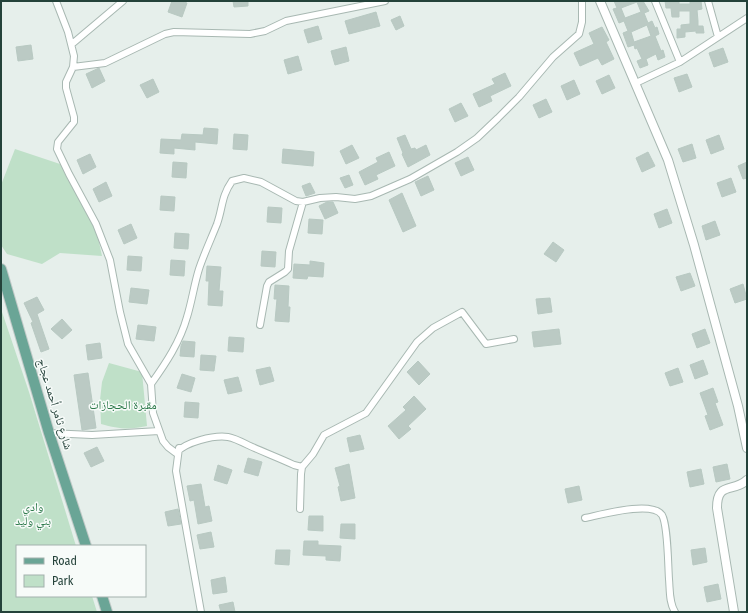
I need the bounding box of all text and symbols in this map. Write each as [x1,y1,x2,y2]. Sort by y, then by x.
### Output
street label: شارع ثامر أحمد عجاج [34,357,76,452]
park label: مقبرة الحجازات [89,398,157,412]
park label: وادي بني وليد [15,500,51,531]
legend [16,545,146,597]
text: Road [52,554,77,568]
text: Park [52,574,74,588]

